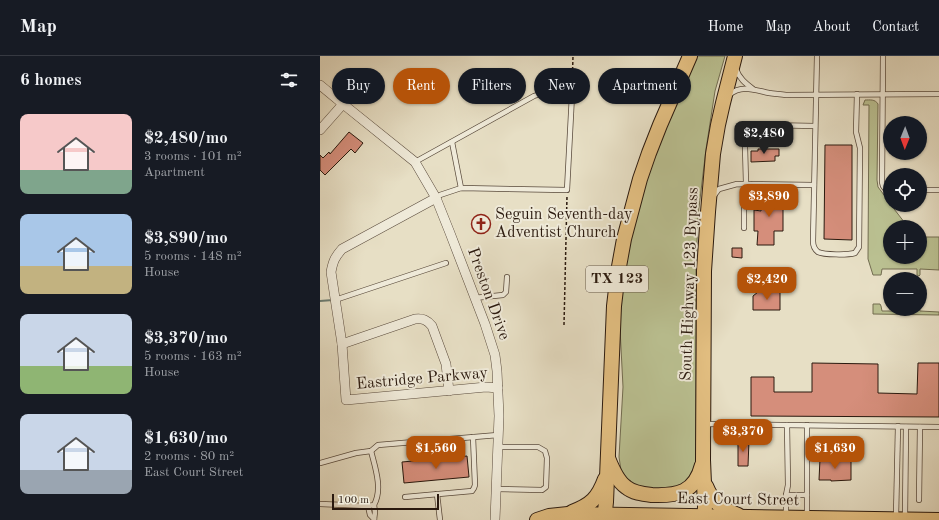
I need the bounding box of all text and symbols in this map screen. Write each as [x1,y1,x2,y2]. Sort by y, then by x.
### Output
text: Map [20,18,57,37]
text: Home [708,20,743,34]
text: Map [765,20,791,34]
text: About [813,20,850,34]
text: Contact [872,20,919,34]
chip: Buy [332,68,385,104]
chip: Rent [393,68,450,104]
chip: Filters [458,68,526,104]
chip: New [534,68,590,104]
chip: Apartment [598,68,691,104]
icon: filters [278,69,300,91]
text: 6 homes [20,72,82,89]
north arrow [883,116,927,160]
map controls [883,116,927,316]
pin: $2,480 [731,121,797,155]
text: $2,480 [743,127,785,140]
icon: home [52,130,100,178]
text: $2,480/mo [144,130,228,147]
text: 3 rooms · 101 m² [144,150,242,163]
text: Apartment [144,166,205,179]
button: locate [883,168,927,212]
pin: $3,890 [736,184,802,218]
street label: South Highway 123 Bypass [679,187,701,381]
text: $3,890 [748,190,790,203]
place label: Seguin Seventh-day Adventist Church [495,207,633,241]
church icon: Seguin Seventh-day Adventist Church [470,213,492,235]
button: + [883,220,927,264]
icon: home [52,230,100,278]
text: $3,890/mo [144,230,228,247]
street label: Preston Drive [464,246,512,342]
text: 5 rooms · 148 m² [144,250,242,263]
text: House [144,266,179,279]
road number: TX 123 [586,266,648,292]
pin: $2,420 [734,267,800,301]
button: − [883,272,927,316]
text: $2,420 [746,273,788,286]
icon: home [52,330,100,378]
text: $3,370/mo [144,330,228,347]
text: 5 rooms · 163 m² [144,350,242,363]
street label: Eastridge Parkway [355,365,489,393]
text: House [144,366,179,379]
pin: $3,370 [710,419,776,453]
text: $3,370 [722,425,764,438]
icon: home [52,430,100,478]
text: $1,630/mo [144,430,228,447]
pin: $1,560 [403,436,469,470]
pin: $1,630 [802,436,868,470]
text: $1,560 [415,442,457,455]
text: $1,630 [814,442,856,455]
text: 2 rooms · 80 m² [144,450,234,463]
text: East Court Street [144,466,243,479]
street label: East Court Street [677,491,800,509]
scale bar [332,492,439,511]
text: 100 m [338,495,369,506]

